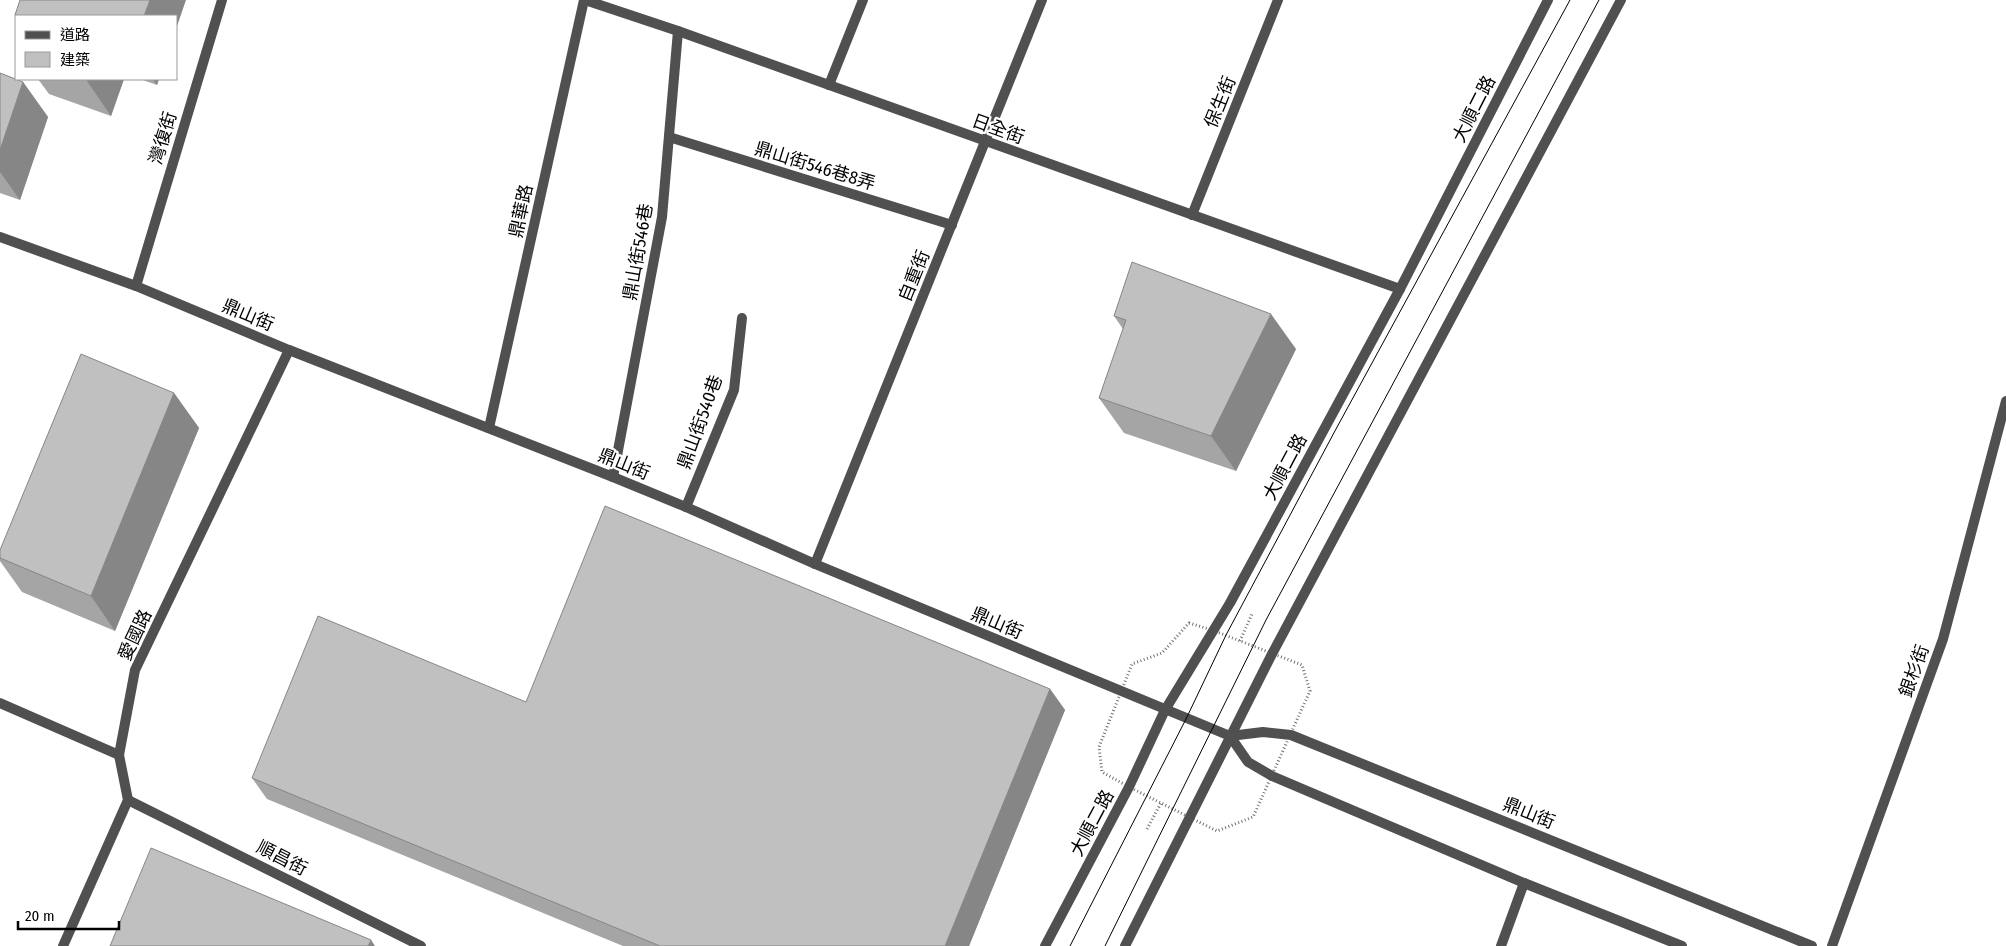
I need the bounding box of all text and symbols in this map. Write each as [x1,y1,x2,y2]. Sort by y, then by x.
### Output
legend [15,15,178,80]
text: 道路 [60,26,90,44]
text: 建築 [60,51,90,69]
street label: 大順二路 [1448,72,1500,146]
street label: 保生街 [1200,73,1240,131]
street label: 灣復街 [145,109,181,167]
street label: 日全街 [969,109,1027,149]
street label: 鼎山街546巷8弄 [752,137,878,195]
street label: 鼎華路 [505,182,537,240]
street label: 鼎山街546巷 [619,202,657,302]
street label: 自重街 [894,247,934,305]
street label: 鼎山街 [219,294,277,336]
street label: 鼎山街540巷 [673,372,727,472]
street label: 大順二路 [1258,430,1312,504]
street label: 鼎山街 [595,444,653,484]
street label: 鼎山街 [968,602,1026,644]
street label: 愛國路 [114,606,156,664]
street label: 銀杉街 [1894,642,1934,700]
street label: 大順二路 [1065,786,1119,860]
street label: 鼎山街 [1500,793,1558,833]
street label: 順昌街 [253,836,311,880]
scale bar [18,898,119,930]
text: 20 m [25,907,55,925]

